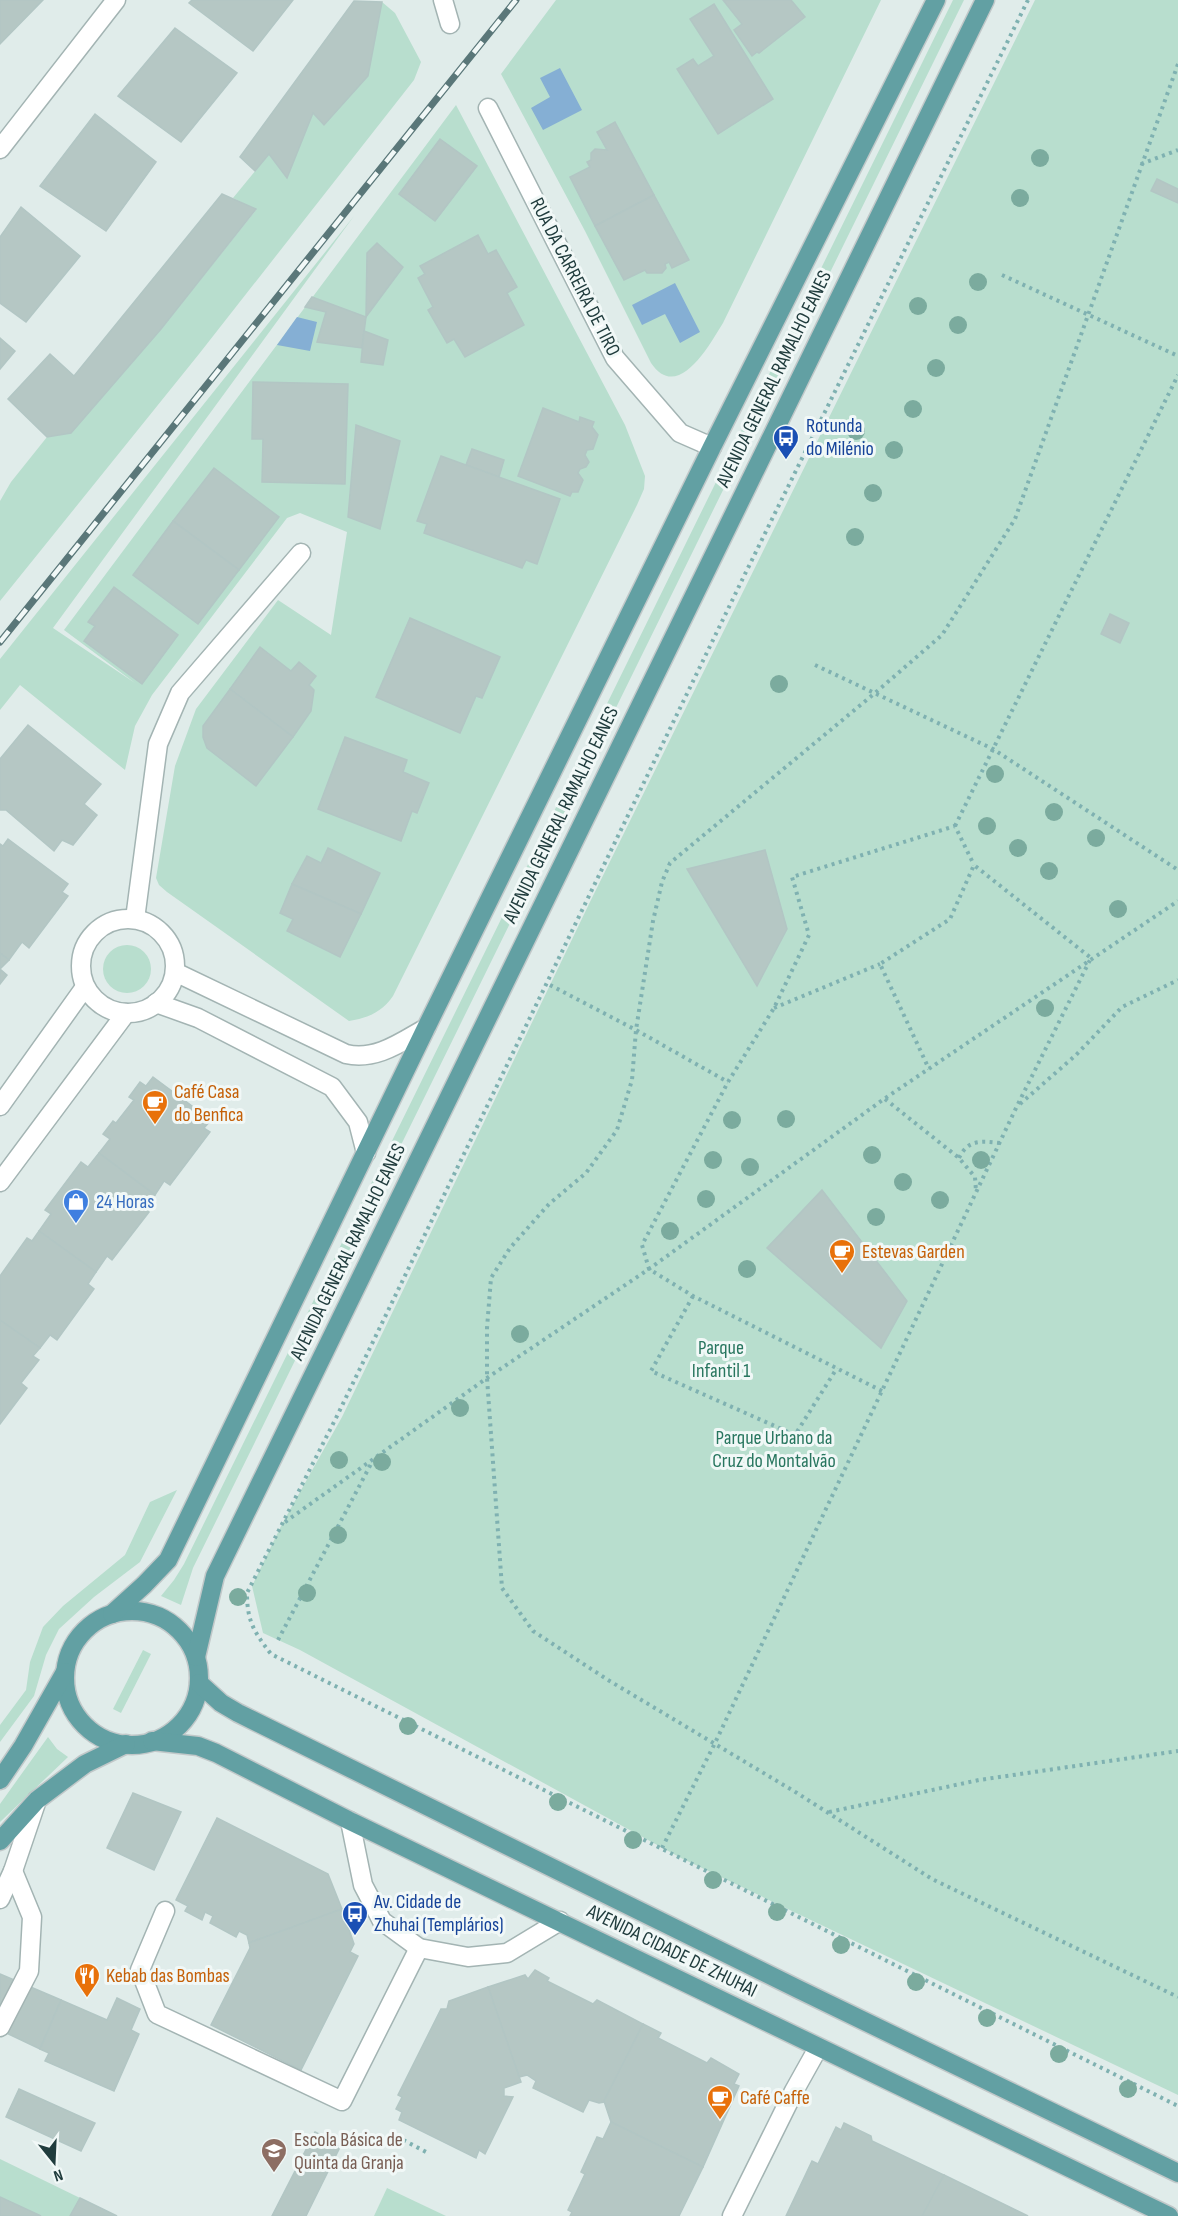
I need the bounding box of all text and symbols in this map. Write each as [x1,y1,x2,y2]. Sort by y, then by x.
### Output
street label: RUA DA CARREIRA DE TIRO [525,194,625,360]
street label: AVENIDA GENERAL RAMALHO EANES [711,267,837,492]
place label: Rotunda do Milénio [806,414,874,461]
bus stop icon: Rotunda do Milénio [771,423,801,461]
street label: AVENIDA GENERAL RAMALHO EANES [498,703,624,928]
place label: Café Casa do Benfica [174,1080,244,1127]
cafe icon: Café Casa do Benfica [140,1088,170,1126]
street label: AVENIDA GENERAL RAMALHO EANES [285,1140,411,1365]
shop icon: 24 Horas [61,1187,91,1225]
place label: 24 Horas [96,1190,154,1214]
cafe icon: Estevas Garden [827,1237,857,1275]
place label: Estevas Garden [862,1240,965,1264]
park label: Parque Infantil 1 [692,1336,750,1383]
park label: Parque Urbano da Cruz do Montalvão [712,1426,836,1473]
place label: Av. Cidade de Zhuhai (Templários) [373,1890,504,1937]
bus stop icon: Av. Cidade de Zhuhai (Templários) [340,1899,370,1937]
street label: AVENIDA CIDADE DE ZHUHAI [582,1899,761,2003]
restaurant icon: Kebab das Bombas [72,1961,102,1999]
place label: Kebab das Bombas [106,1964,230,1988]
cafe icon: Café Caffe [705,2083,735,2121]
place label: Café Caffe [740,2086,810,2110]
place label: Escola Básica de Quinta da Granja [294,2128,404,2175]
north arrow [24,2132,84,2192]
school or university icon: Escola Básica de Quinta da Granja [259,2136,289,2174]
text: N [51,2164,65,2185]

